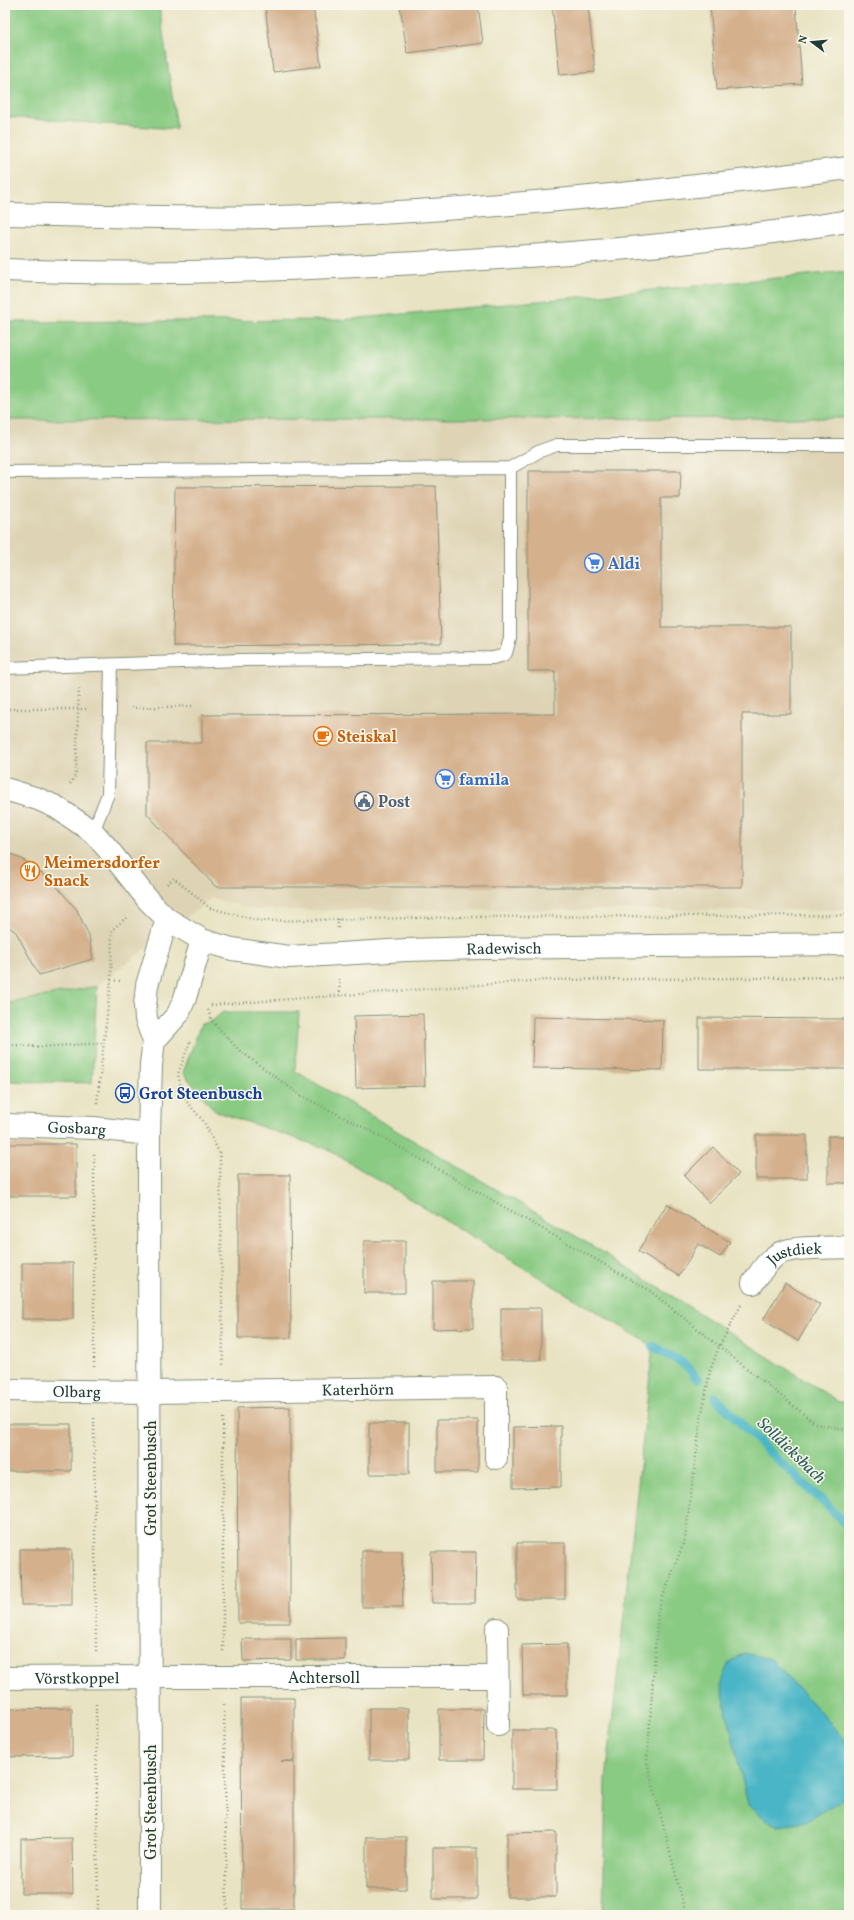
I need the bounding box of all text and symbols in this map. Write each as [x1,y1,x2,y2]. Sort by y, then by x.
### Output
north arrow [792,22,832,62]
text: N [796,34,812,46]
supermarket icon: Aldi [583,552,605,574]
place label: Aldi [608,554,641,576]
cafe icon: Steiskal [312,725,334,747]
place label: Steiskal [337,727,398,749]
supermarket icon: famila [434,768,456,790]
place label: famila [459,770,510,792]
public building icon: Post [353,790,375,812]
place label: Post [378,792,410,814]
place label: Meimersdorfer Snack [44,853,160,893]
restaurant icon: Meimersdorfer Snack [19,860,41,882]
street label: Radewisch [466,938,542,961]
bus stop icon: Grot Steenbusch [114,1082,136,1104]
place label: Grot Steenbusch [139,1084,263,1106]
street label: Gosbarg [47,1117,107,1142]
street label: Justdiek [763,1238,823,1271]
street label: Katerhörn [321,1379,395,1403]
street label: Olbarg [53,1382,101,1404]
water label: Solldieksbach [752,1413,830,1490]
street label: Grot Steenbusch [141,1420,163,1536]
street label: Vörstkoppel [34,1668,120,1691]
street label: Achtersoll [288,1668,360,1690]
street label: Grot Steenbusch [141,1744,163,1860]

